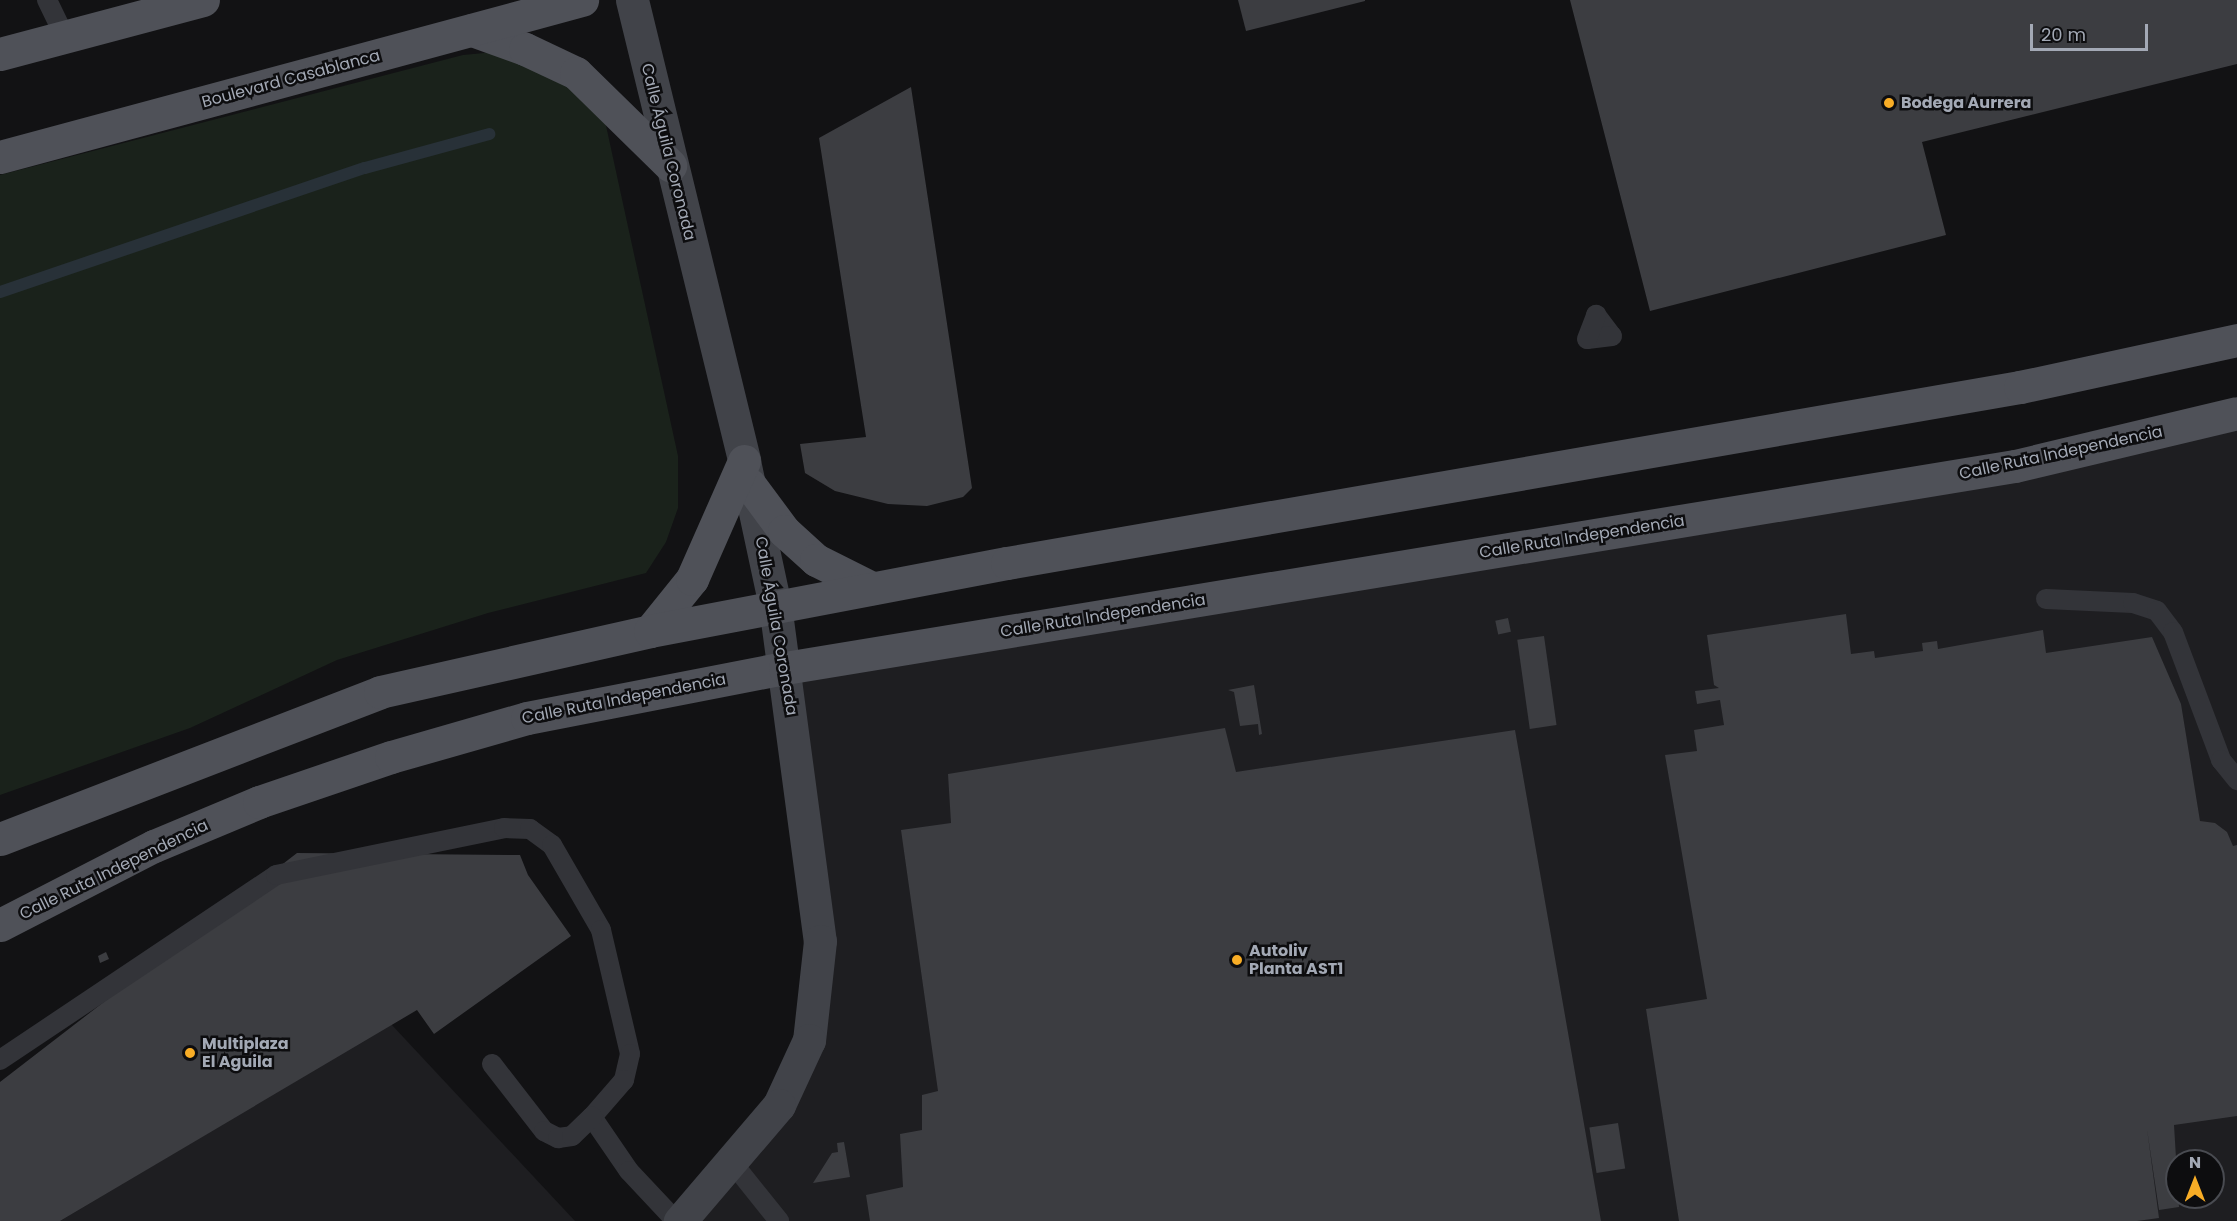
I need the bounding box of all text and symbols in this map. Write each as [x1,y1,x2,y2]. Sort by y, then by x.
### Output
scale bar [2033,12,2152,50]
text: 20 m [2041,22,2086,47]
street label: Boulevard Casablanca [200,46,382,112]
street label: Calle Águila Coronada [637,62,699,242]
place label: Bodega Aurrera [1901,93,2031,113]
marker: Bodega Aurrera [1882,96,1896,110]
street label: Calle Ruta Independencia [1958,422,2164,484]
street label: Calle Ruta Independencia [1478,511,1686,563]
street label: Calle Águila Coronada [751,535,801,717]
street label: Calle Ruta Independencia [999,590,1207,642]
street label: Calle Ruta Independencia [520,670,728,728]
street label: Calle Ruta Independencia [17,816,211,924]
place label: Autoliv Planta AST1 [1249,941,1343,979]
marker: Autoliv Planta AST1 [1230,953,1244,967]
place label: Multiplaza El Aguila [202,1034,289,1072]
marker: Multiplaza El Aguila [183,1046,197,1060]
north arrow [2165,1149,2225,1209]
text: N [2189,1151,2201,1174]

